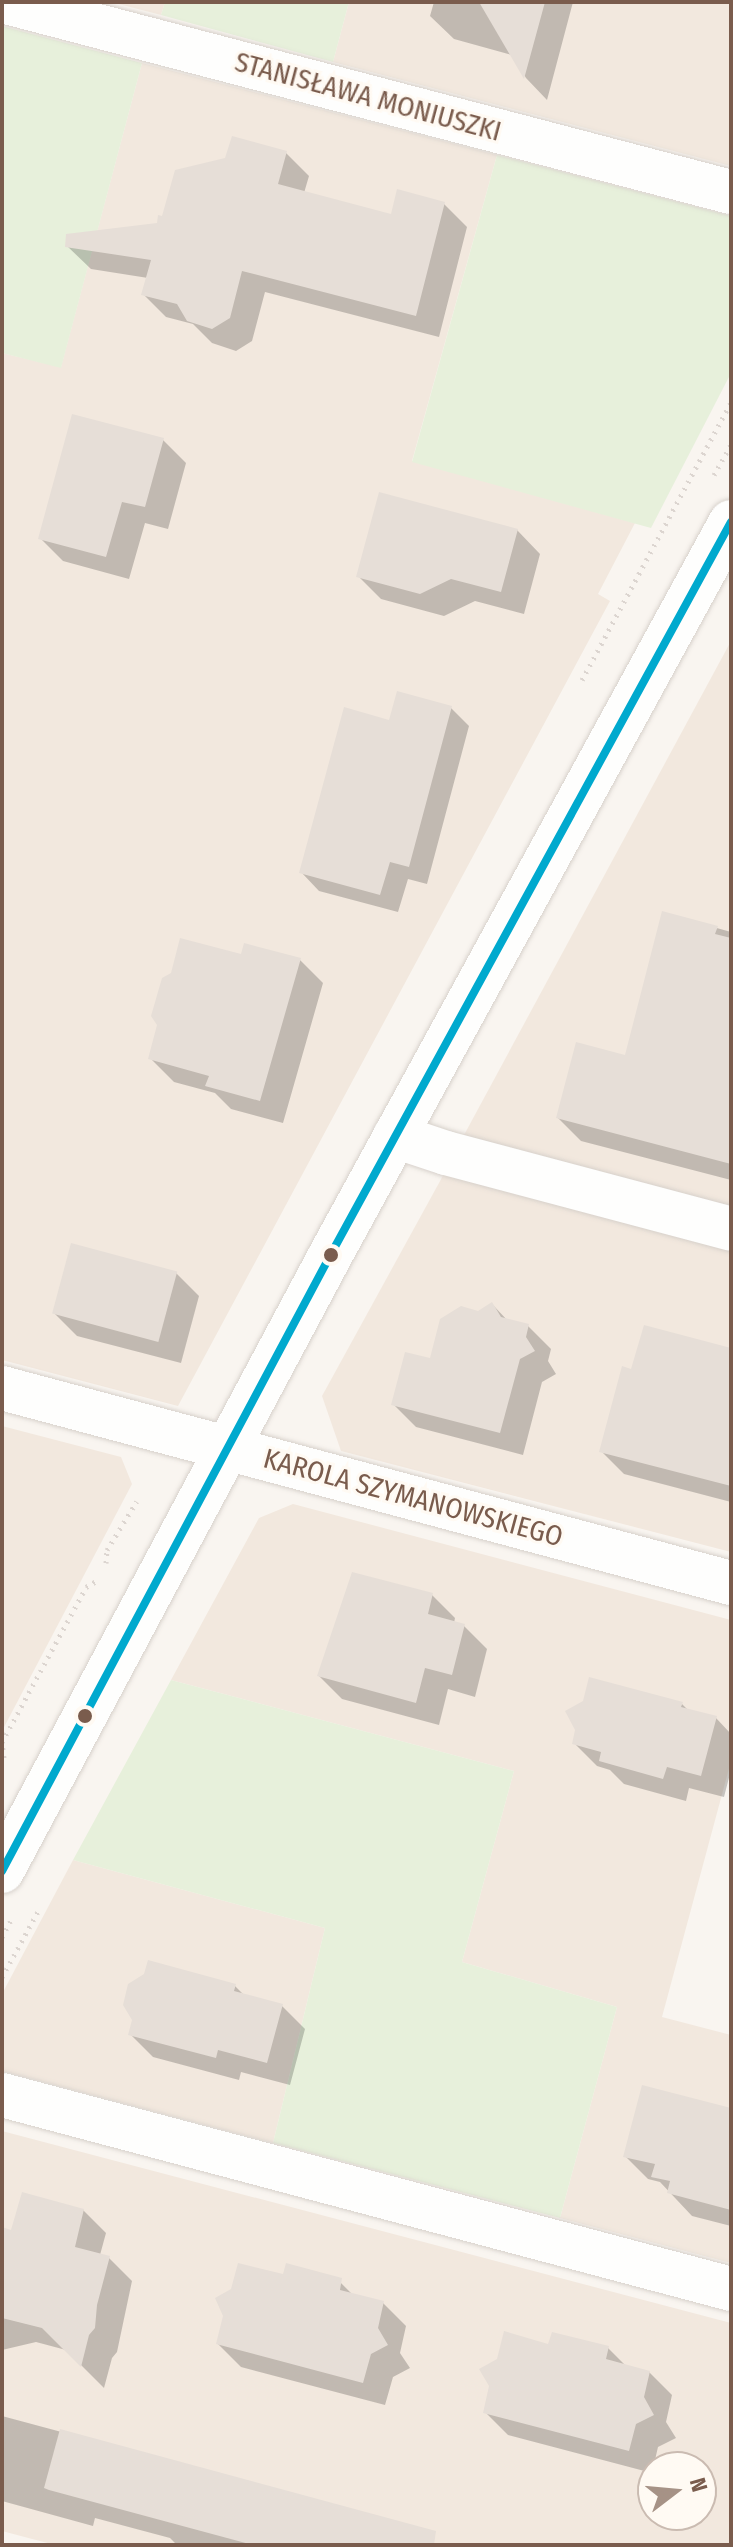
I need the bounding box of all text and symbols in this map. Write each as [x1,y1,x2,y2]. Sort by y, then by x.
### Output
street label: STANISŁAWA MONIUSZKI [231,45,505,149]
unlabelled marker [323,1247,339,1263]
street label: KAROLA SZYMANOWSKIEGO [260,1442,566,1554]
unlabelled marker [77,1708,93,1724]
north arrow [637,2451,717,2531]
text: N [684,2475,713,2495]

